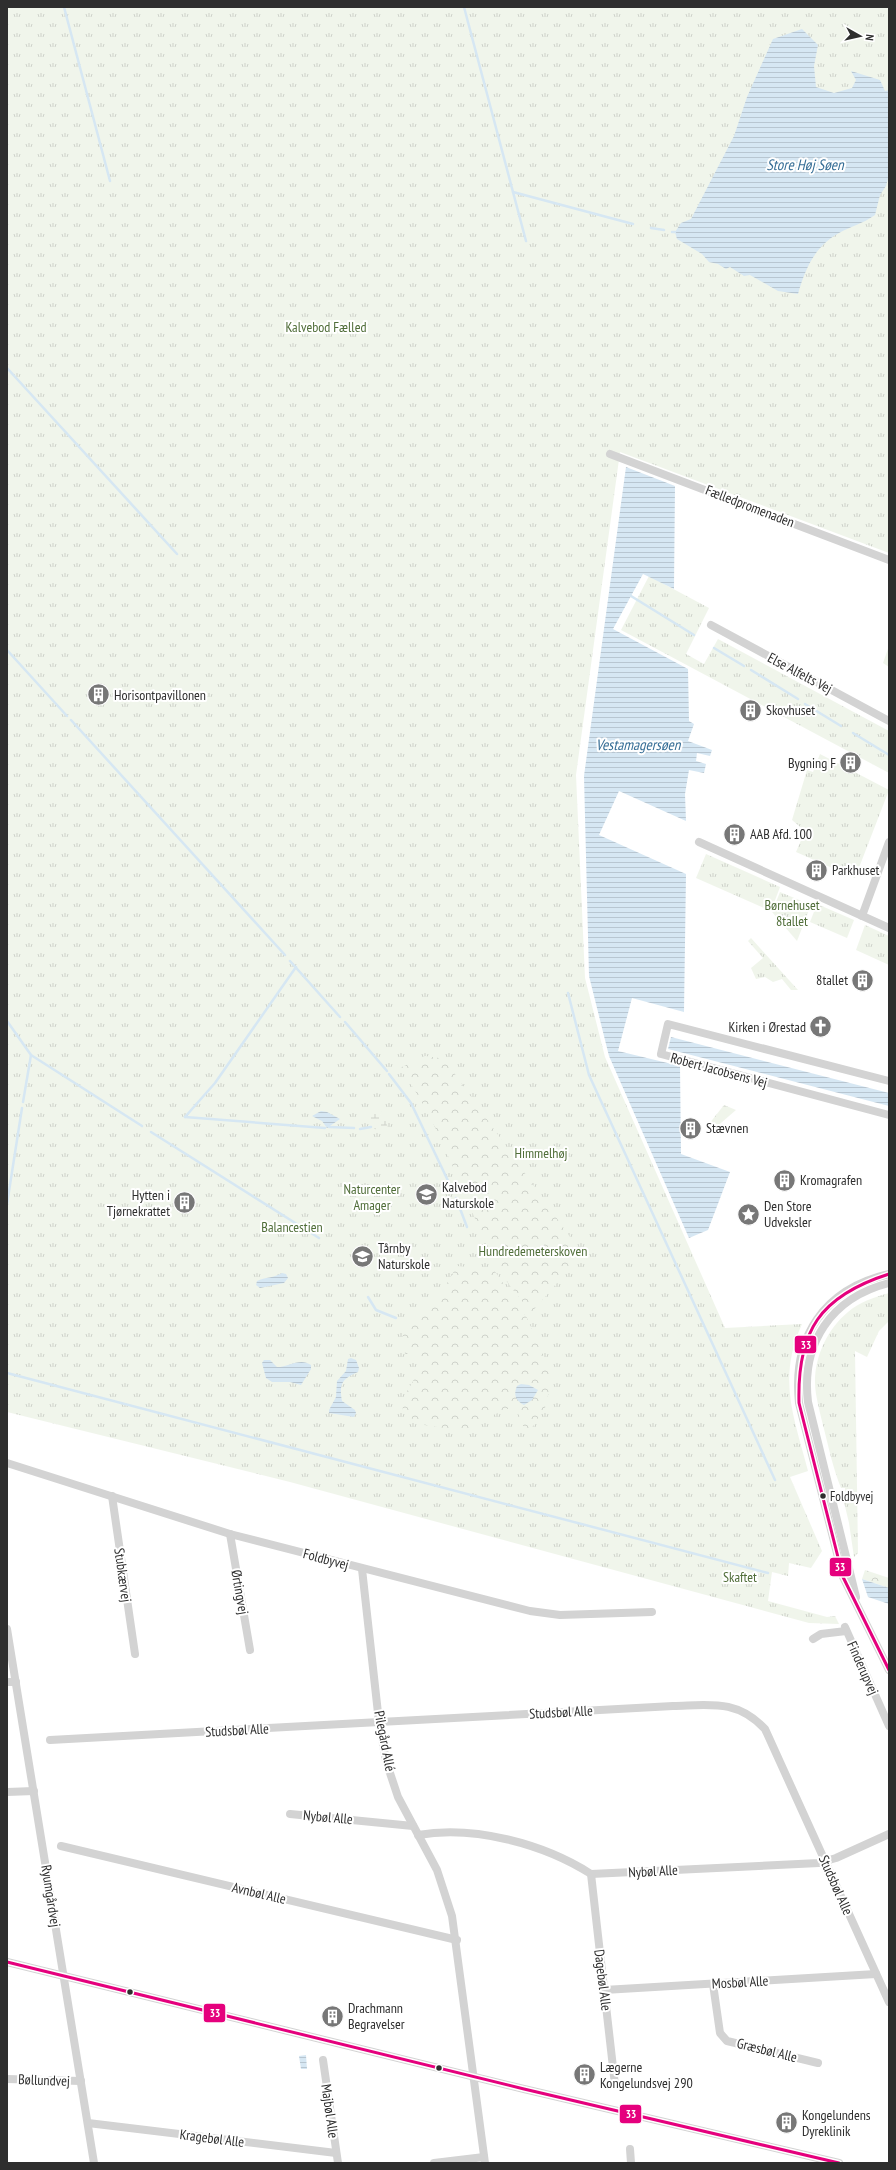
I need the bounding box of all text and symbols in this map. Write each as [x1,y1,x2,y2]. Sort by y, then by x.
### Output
north arrow [840,16,880,56]
text: N [863,33,877,41]
water label: Store Høj Søen [766,155,845,174]
park label: Kalvebod Fælled [286,318,366,336]
street label: Fælledpromenaden [703,481,797,531]
street label: Else Alfelts Vej [765,648,835,698]
building icon: Horisontpavillonen [85,682,111,708]
place label: Horisontpavillonen [114,686,206,704]
building icon: Skovhuset [737,697,763,723]
place label: Skovhuset [766,701,815,719]
water label: Vestamagersøen [596,735,682,754]
building icon: Bygning F [838,750,864,776]
place label: Bygning F [788,754,836,772]
building icon: AAB Afd. 100 [722,821,748,847]
place label: AAB Afd. 100 [750,825,812,843]
building icon: Parkhuset [803,857,829,883]
place label: Parkhuset [832,861,880,879]
park label: Børnehuset 8tallet [764,896,820,930]
building icon: 8tallet [850,967,876,993]
place label: 8tallet [816,971,848,989]
church icon: Kirken i Ørestad [808,1014,834,1040]
place label: Kirken i Ørestad [728,1018,806,1036]
street label: Robert Jacobsens Vej [669,1048,769,1092]
building icon: Stævnen [677,1115,703,1141]
place label: Stævnen [706,1119,748,1137]
park label: Himmelhøj [514,1144,568,1162]
building icon: Kromagrafen [772,1167,798,1193]
place label: Kromagrafen [800,1171,862,1189]
place label: Kalvebod Naturskole [442,1178,494,1212]
park label: Naturcenter Amager [344,1180,401,1214]
school or university icon: Kalvebod Naturskole [414,1182,440,1208]
place label: Hytten i Tjørnekrattet [107,1186,170,1220]
building icon: Hytten i Tjørnekrattet [172,1190,198,1216]
place label: Den Store Udveksler [764,1197,812,1231]
place icon: Den Store Udveksler [735,1201,761,1227]
park label: Balancestien [261,1218,323,1236]
place label: Tårnby Naturskole [378,1239,430,1273]
park label: Hundredemeterskoven [479,1242,587,1260]
school or university icon: Tårnby Naturskole [350,1243,376,1269]
line badge: 33 [794,1335,817,1354]
text: 33 [801,1338,811,1352]
place label: Foldbyvej [830,1488,874,1505]
marker: Foldbyvej [818,1491,828,1501]
street label: Foldbyvej [301,1544,351,1574]
street label: Stubkærvej [110,1547,136,1603]
line badge: 33 [829,1557,852,1577]
text: 33 [835,1560,845,1574]
street label: Ørtingvej [227,1568,253,1616]
park label: Skaftet [723,1568,757,1586]
street label: Finderupvej [843,1638,883,1698]
street label: Studsbøl Alle [529,1701,593,1723]
street label: Pilegård Allé [370,1709,400,1773]
street label: Studsbøl Alle [205,1719,269,1741]
street label: Nybøl Alle [302,1806,354,1828]
street label: Studsbøl Alle [815,1852,857,1918]
street label: Nybøl Alle [628,1861,679,1881]
street label: Ryumgårdvej [37,1864,65,1928]
street label: Avnbøl Alle [230,1878,288,1908]
street label: Dagebøl Alle [590,1948,616,2012]
street label: Mosbøl Alle [711,1972,769,1992]
unlabelled marker [125,1987,135,1997]
place label: Drachmann Begravelser [348,1999,405,2033]
line badge: 33 [203,2003,226,2023]
building icon: Drachmann Begravelser [320,2003,346,2029]
text: 33 [210,2006,220,2020]
street label: Græsbøl Alle [735,2034,799,2066]
place label: Lægerne Kongelundsvej 290 [600,2058,693,2092]
building icon: Lægerne Kongelundsvej 290 [572,2062,598,2088]
unlabelled marker [434,2063,444,2073]
street label: Bøllundvej [18,2070,70,2090]
street label: Majbøl Alle [317,2083,343,2139]
line badge: 33 [619,2104,642,2124]
place label: Kongelundens Dyreklinik [802,2106,871,2140]
text: 33 [626,2107,636,2121]
building icon: Kongelundens Dyreklinik [773,2110,799,2136]
street label: Kragebøl Alle [179,2125,245,2151]

